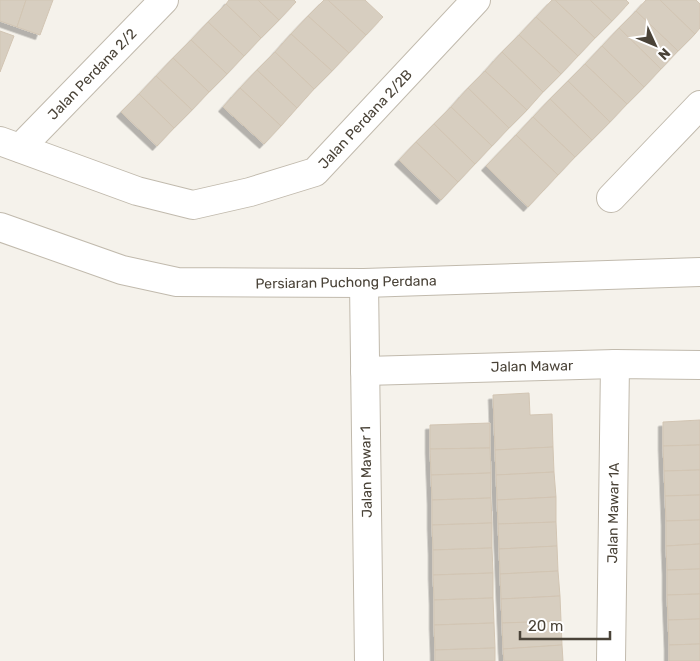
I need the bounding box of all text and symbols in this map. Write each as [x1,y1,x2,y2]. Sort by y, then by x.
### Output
north arrow [630,20,680,70]
street label: Jalan Perdana 2/2 [45,25,140,123]
text: N [654,44,674,63]
street label: Jalan Perdana 2/2B [315,66,416,173]
street label: Persiaran Puchong Perdana [255,272,437,293]
street label: Jalan Mawar [491,357,574,376]
street label: Jalan Mawar 1 [357,426,376,518]
street label: Jalan Mawar 1A [604,462,623,564]
scale bar [520,608,610,640]
text: 20 m [528,617,563,635]

